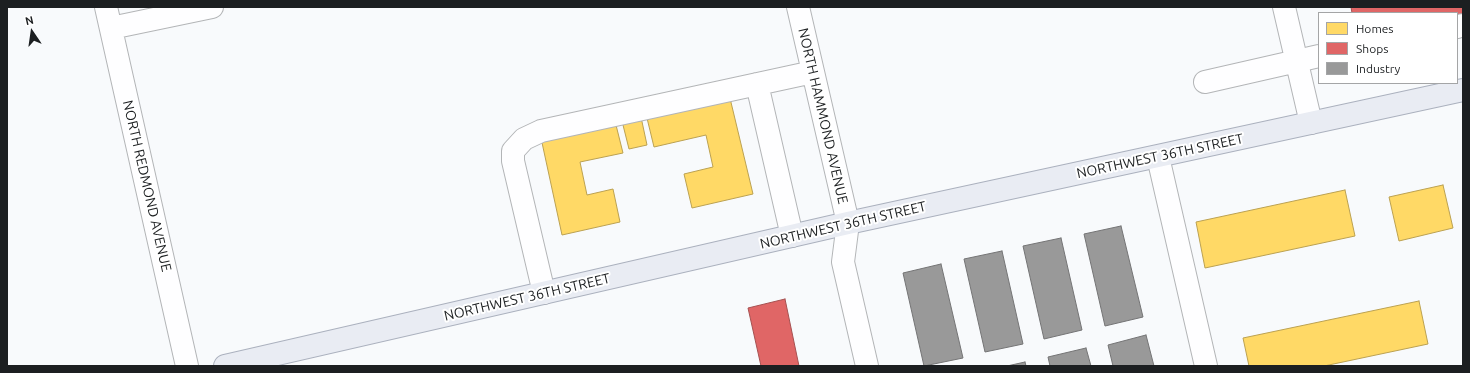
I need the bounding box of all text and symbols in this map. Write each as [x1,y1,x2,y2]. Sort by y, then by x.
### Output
north arrow [12,12,52,52]
legend [1318,12,1458,84]
text: N [24,14,35,27]
text: Homes [1356,22,1394,35]
street label: NORTH HAMMOND AVENUE [795,26,851,206]
text: Shops [1356,42,1388,55]
text: Industry [1356,62,1400,75]
street label: NORTH REDMOND AVENUE [119,99,175,273]
street label: NORTHWEST 36TH STREET [1075,130,1245,182]
street label: NORTHWEST 36TH STREET [758,198,928,252]
street label: NORTHWEST 36TH STREET [442,270,612,324]

